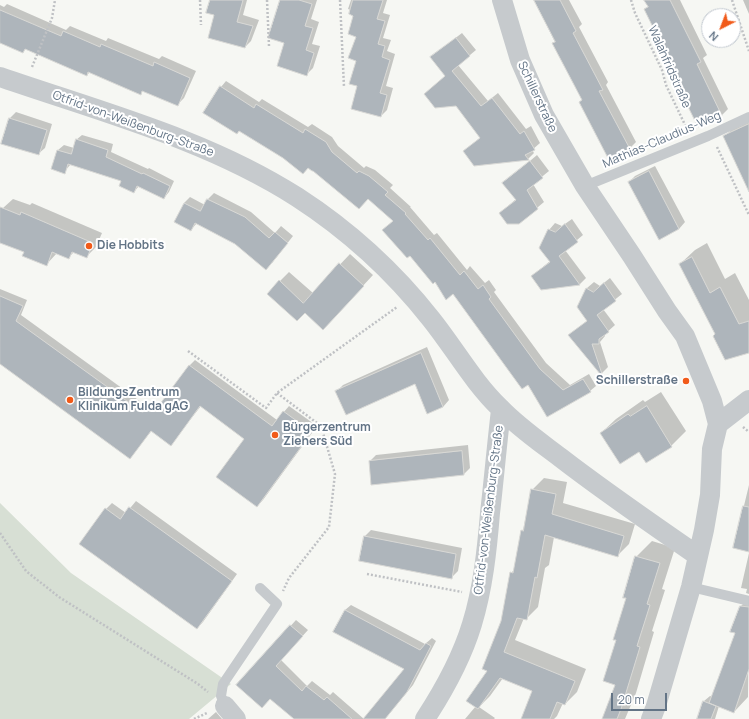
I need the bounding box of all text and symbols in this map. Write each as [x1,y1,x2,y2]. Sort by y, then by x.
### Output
north arrow [701,8,741,48]
street label: Walahfridstraße [644,24,694,110]
text: N [705,28,721,45]
street label: Schillerstraße [514,59,560,135]
street label: Otfrid-von-Weißenburg-Straße [50,88,216,160]
street label: Mathias-Claudius-Weg [601,109,723,171]
place label: Die Hobbits [97,239,164,253]
marker: Die Hobbits [84,241,94,251]
place label: Schillerstraße [596,374,678,388]
marker: Schillerstraße [681,376,691,386]
place label: BildungsZentrum Klinikum Fulda gAG [78,386,188,414]
marker: BildungsZentrum Klinikum Fulda gAG [65,395,75,405]
place label: Bürgerzentrum Ziehers Süd [283,421,371,449]
street label: Otfrid-von-Weißenburg-Straße [471,424,507,596]
marker: Bürgerzentrum Ziehers Süd [270,430,280,440]
scale bar [613,685,669,711]
text: 20 m [618,691,645,708]

